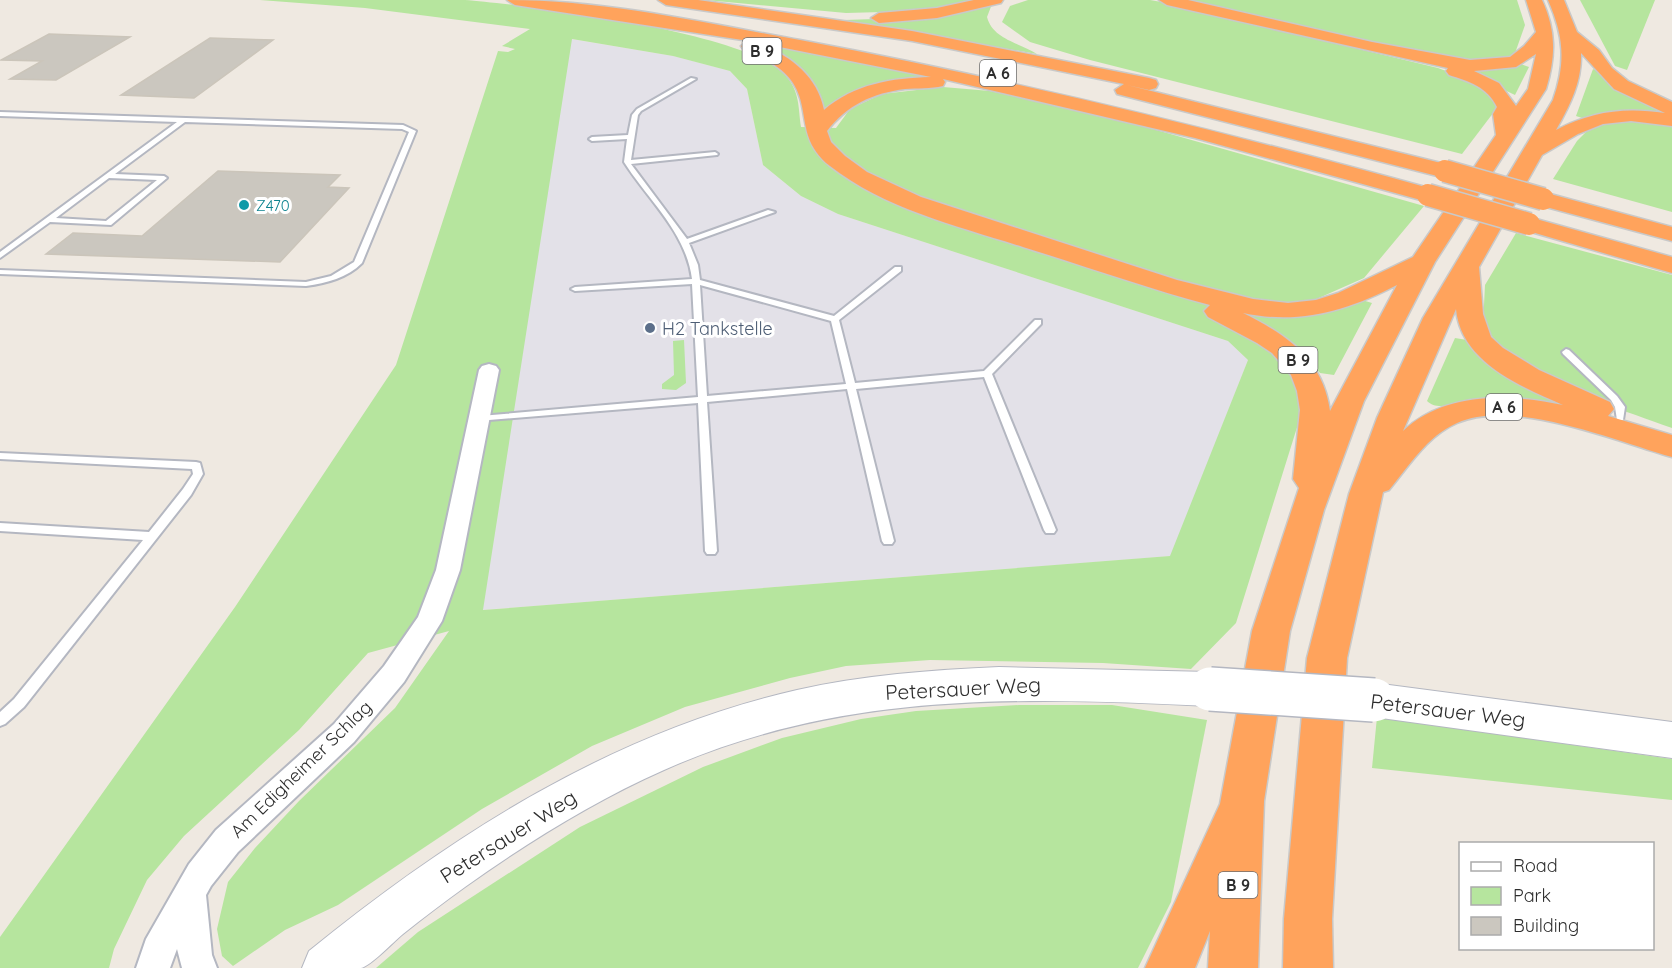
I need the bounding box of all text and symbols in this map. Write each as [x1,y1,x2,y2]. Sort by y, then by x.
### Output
road number: B 9 [742,38,782,64]
road number: A 6 [980,60,1016,86]
place label: Z470 [256,196,290,215]
marker: Z470 [237,198,251,212]
place label: H2 Tankstelle [662,317,773,340]
marker: H2 Tankstelle [643,321,657,335]
road number: B 9 [1278,347,1318,373]
road number: A 6 [1486,394,1522,420]
street label: Petersauer Weg [884,671,1042,705]
street label: Petersauer Weg [1369,688,1527,732]
street label: Am Edigheimer Schlag [225,696,377,842]
street label: Petersauer Weg [435,784,581,888]
legend [1459,842,1654,950]
text: Road [1513,854,1558,877]
road number: B 9 [1218,872,1258,898]
text: Park [1513,884,1551,907]
text: Building [1513,914,1579,937]

